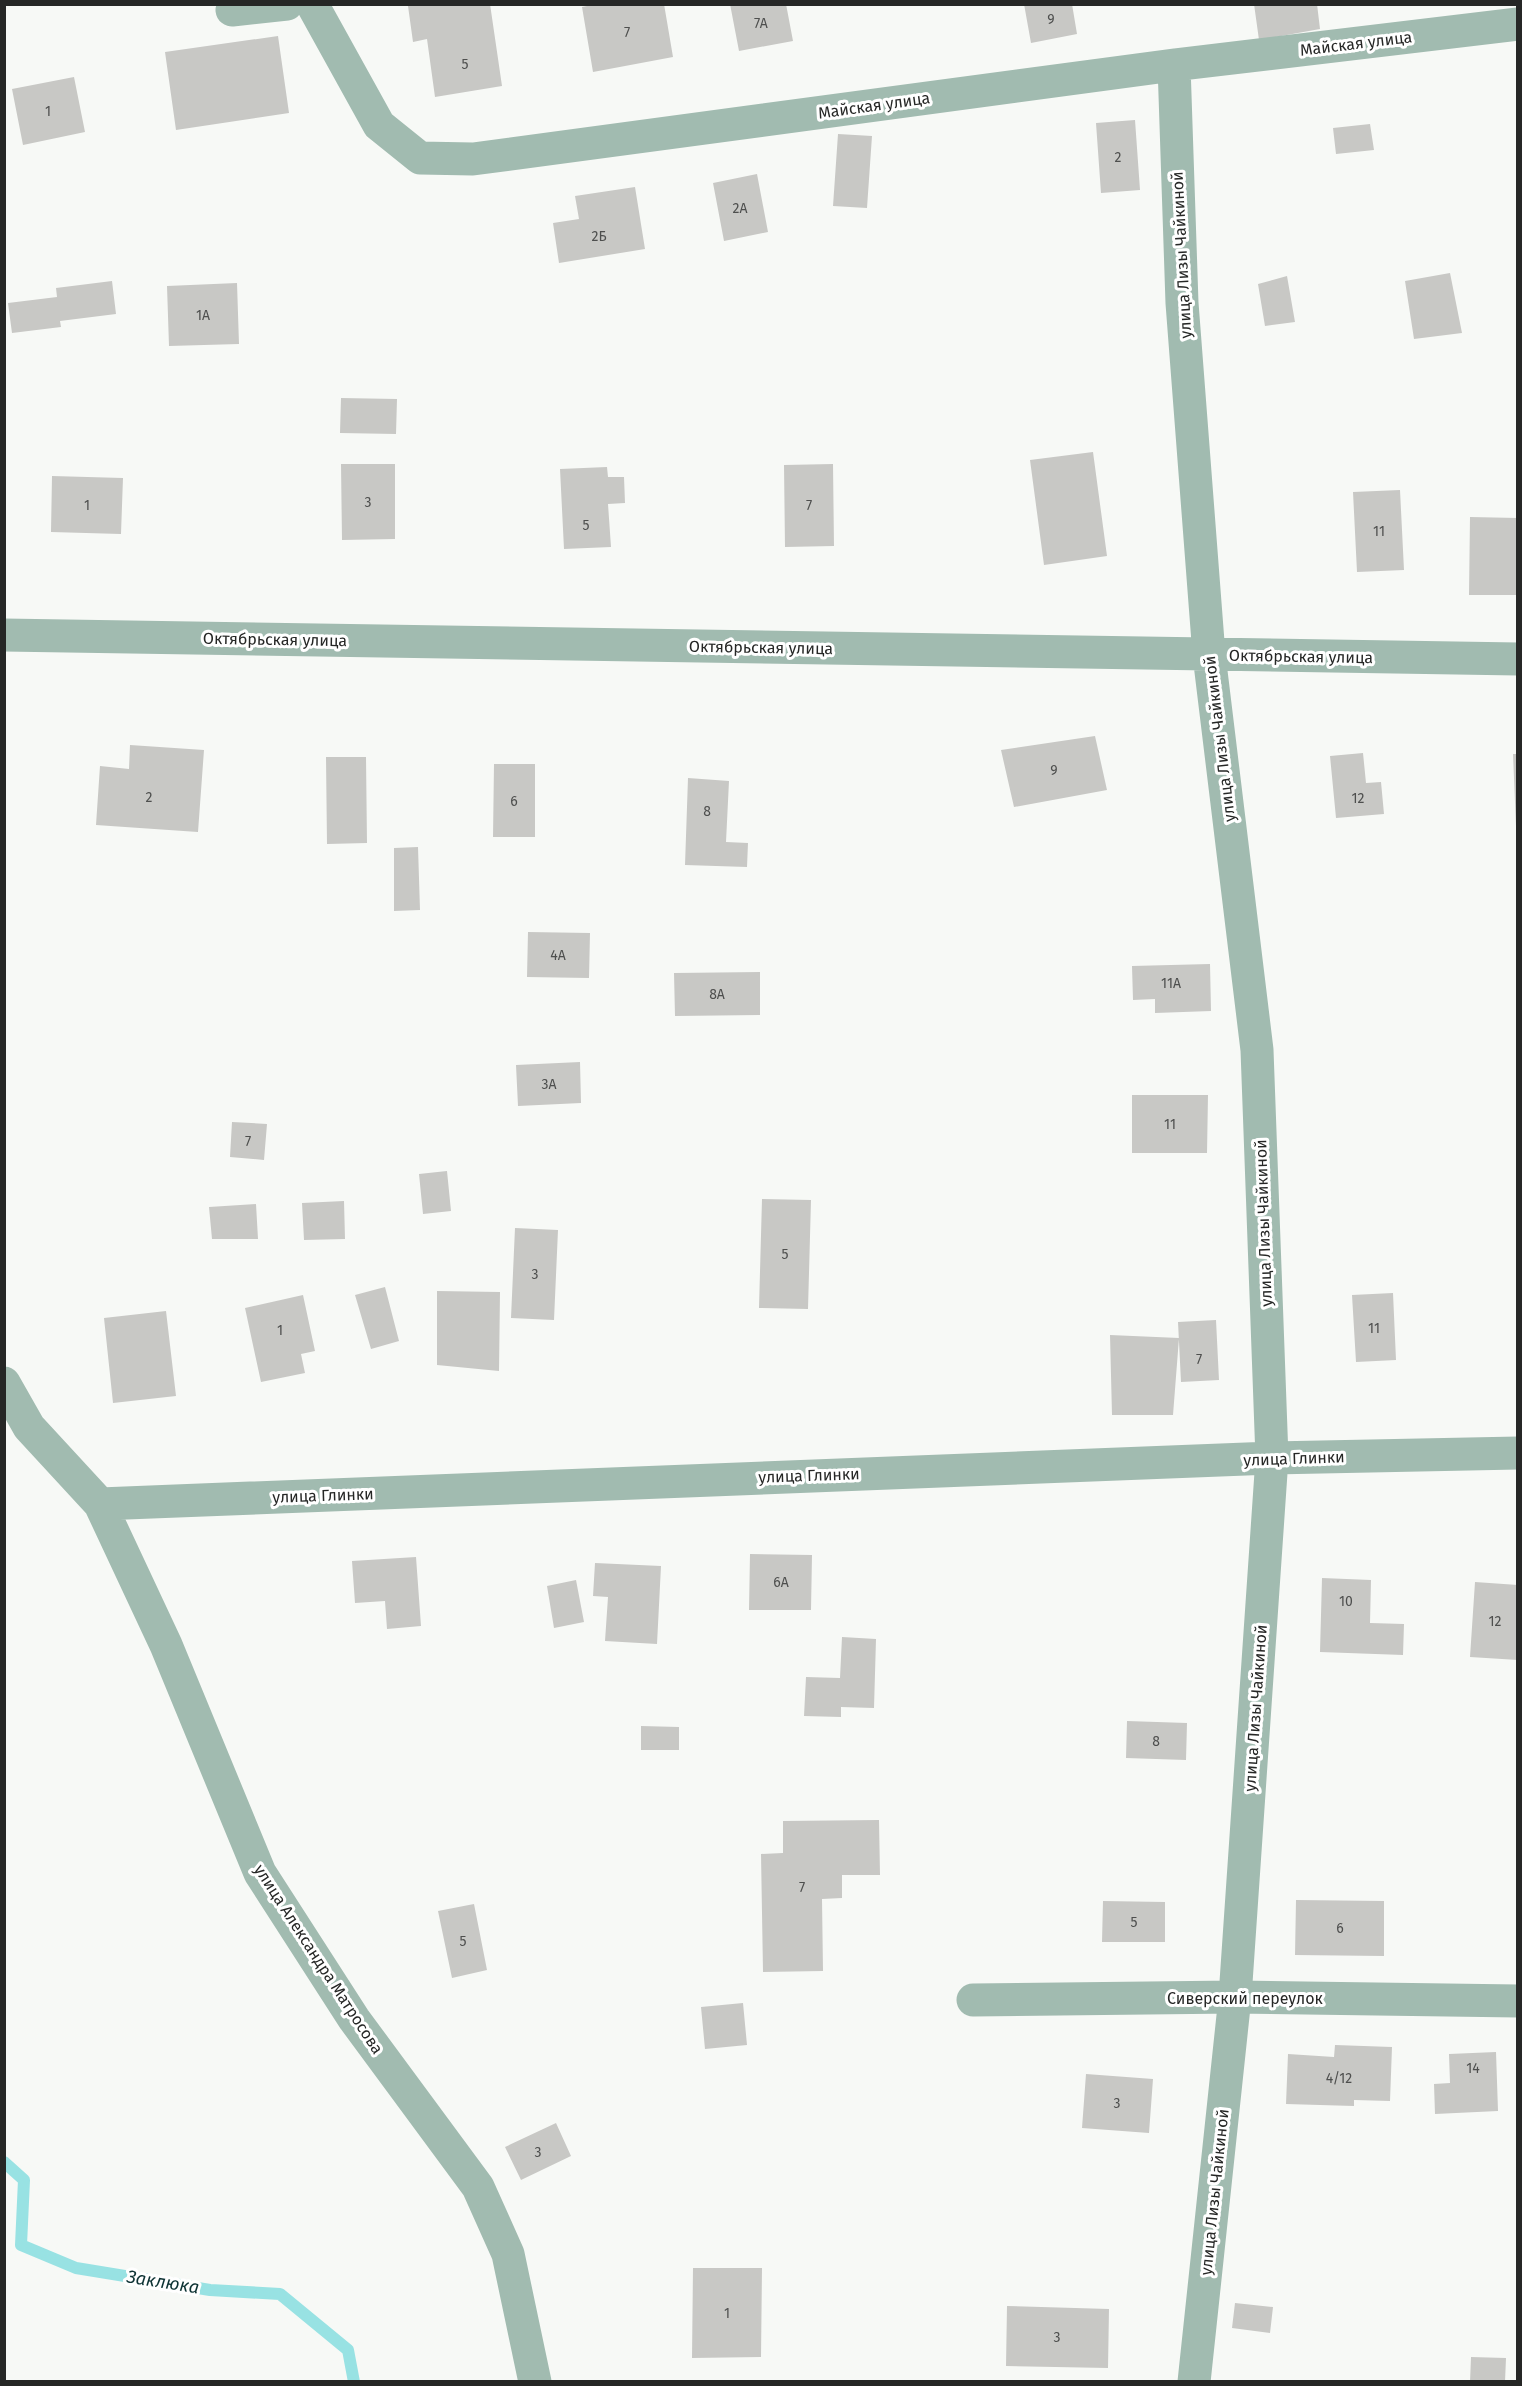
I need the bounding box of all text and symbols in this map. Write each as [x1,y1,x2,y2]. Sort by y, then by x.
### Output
house number: 9 [1047,11,1055,28]
house number: 7А [754,15,768,32]
house number: 7 [624,24,630,41]
street label: Майская улица [1299,27,1413,60]
house number: 5 [461,56,469,73]
street label: Майская улица [817,88,931,123]
house number: 1 [45,103,51,120]
house number: 2 [1115,149,1122,166]
street label: улица Лизы Чайкиной [1168,171,1195,339]
house number: 2А [733,200,747,217]
house number: 2Б [591,228,607,245]
house number: 1А [196,307,210,324]
house number: 3 [365,494,372,511]
house number: 1 [84,497,90,514]
house number: 7 [806,497,812,514]
house number: 5 [582,517,590,534]
house number: 11 [1373,523,1385,540]
street label: Октябрьская улица [203,629,347,650]
street label: Октябрьская улица [689,637,833,658]
street label: Октябрьская улица [1229,646,1373,667]
street label: улица Лизы Чайкиной [1200,655,1239,823]
house number: 9 [1050,762,1058,779]
house number: 2 [146,789,153,806]
house number: 12 [1352,790,1365,807]
house number: 6 [510,793,518,810]
house number: 8 [703,803,711,820]
house number: 4А [550,947,566,964]
house number: 11А [1161,975,1181,992]
house number: 8А [709,986,725,1003]
house number: 3А [541,1076,557,1093]
house number: 11 [1164,1116,1176,1133]
house number: 7 [245,1133,251,1150]
street label: улица Лизы Чайкиной [1251,1139,1276,1307]
house number: 5 [781,1246,789,1263]
house number: 3 [532,1266,539,1283]
house number: 11 [1368,1320,1380,1337]
house number: 1 [277,1322,283,1339]
house number: 7 [1196,1351,1202,1368]
street label: улица Глинки [1243,1447,1345,1470]
street label: улица Глинки [758,1464,860,1487]
street label: улица Глинки [272,1484,374,1507]
house number: 6А [773,1574,789,1591]
house number: 10 [1339,1593,1353,1610]
house number: 12 [1489,1613,1502,1630]
street label: улица Лизы Чайкиной [1240,1624,1271,1792]
house number: 8 [1152,1733,1160,1750]
street label: улица Александра Матросова [250,1861,387,2058]
house number: 7 [799,1879,805,1896]
house number: 5 [1130,1914,1138,1931]
house number: 6 [1336,1920,1344,1937]
house number: 5 [459,1933,467,1950]
street label: Сиверский переулок [1167,1989,1324,2008]
house number: 14 [1466,2060,1480,2077]
house number: 4/12 [1326,2070,1352,2087]
house number: 3 [1114,2095,1121,2112]
street label: улица Лизы Чайкиной [1196,2108,1233,2276]
house number: 3 [535,2144,542,2161]
water label: Заклюка [124,2265,201,2299]
house number: 1 [724,2305,730,2322]
house number: 3 [1054,2329,1061,2346]

